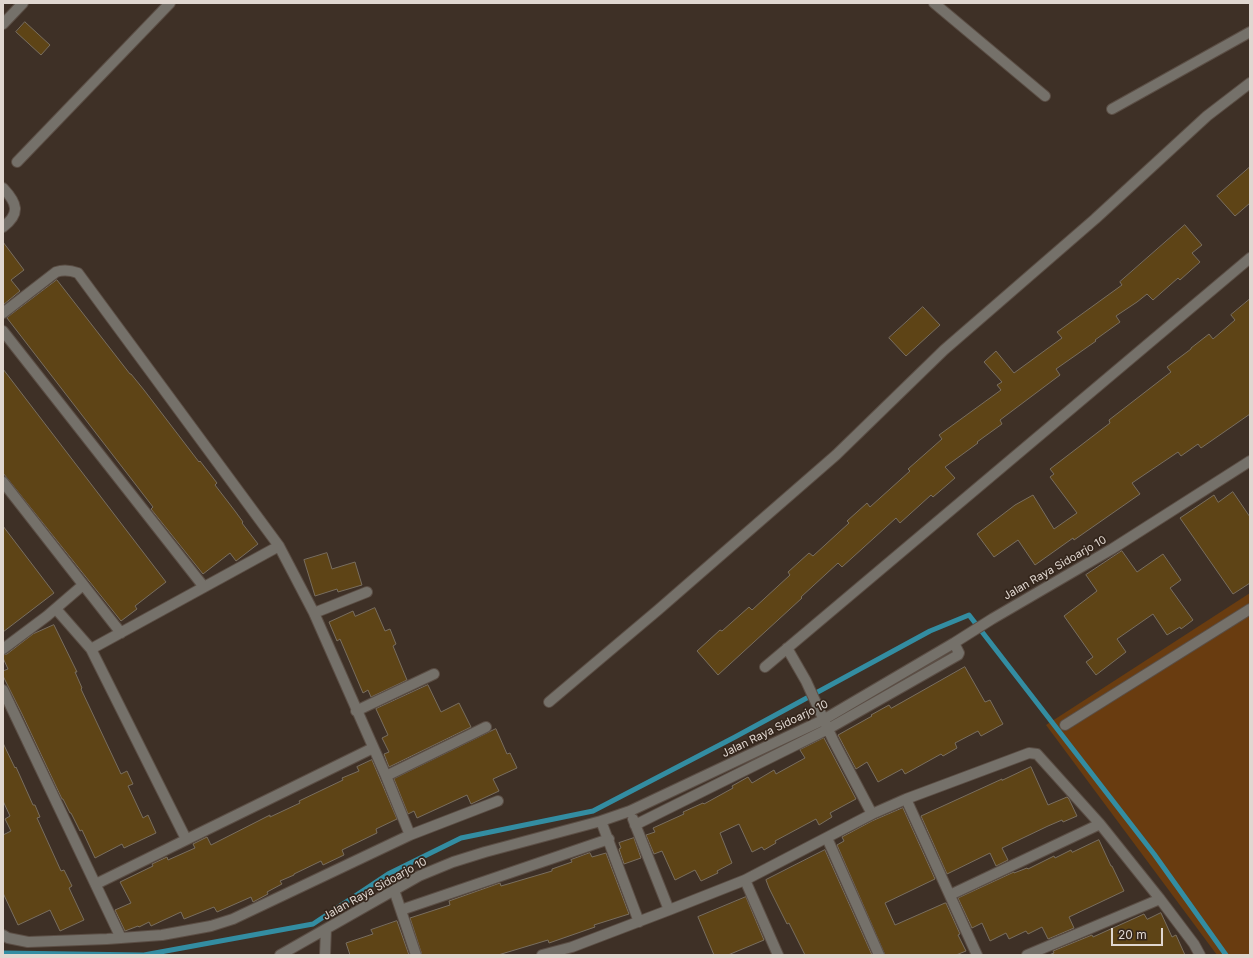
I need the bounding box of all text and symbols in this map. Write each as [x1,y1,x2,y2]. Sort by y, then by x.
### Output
street label: Jalan Raya Sidoarjo 10 [1001,533,1109,603]
street label: Jalan Raya Sidoarjo 10 [720,697,830,761]
street label: Jalan Raya Sidoarjo 10 [321,855,429,923]
scale bar [1113,920,1165,946]
text: 20 m [1118,927,1147,942]

